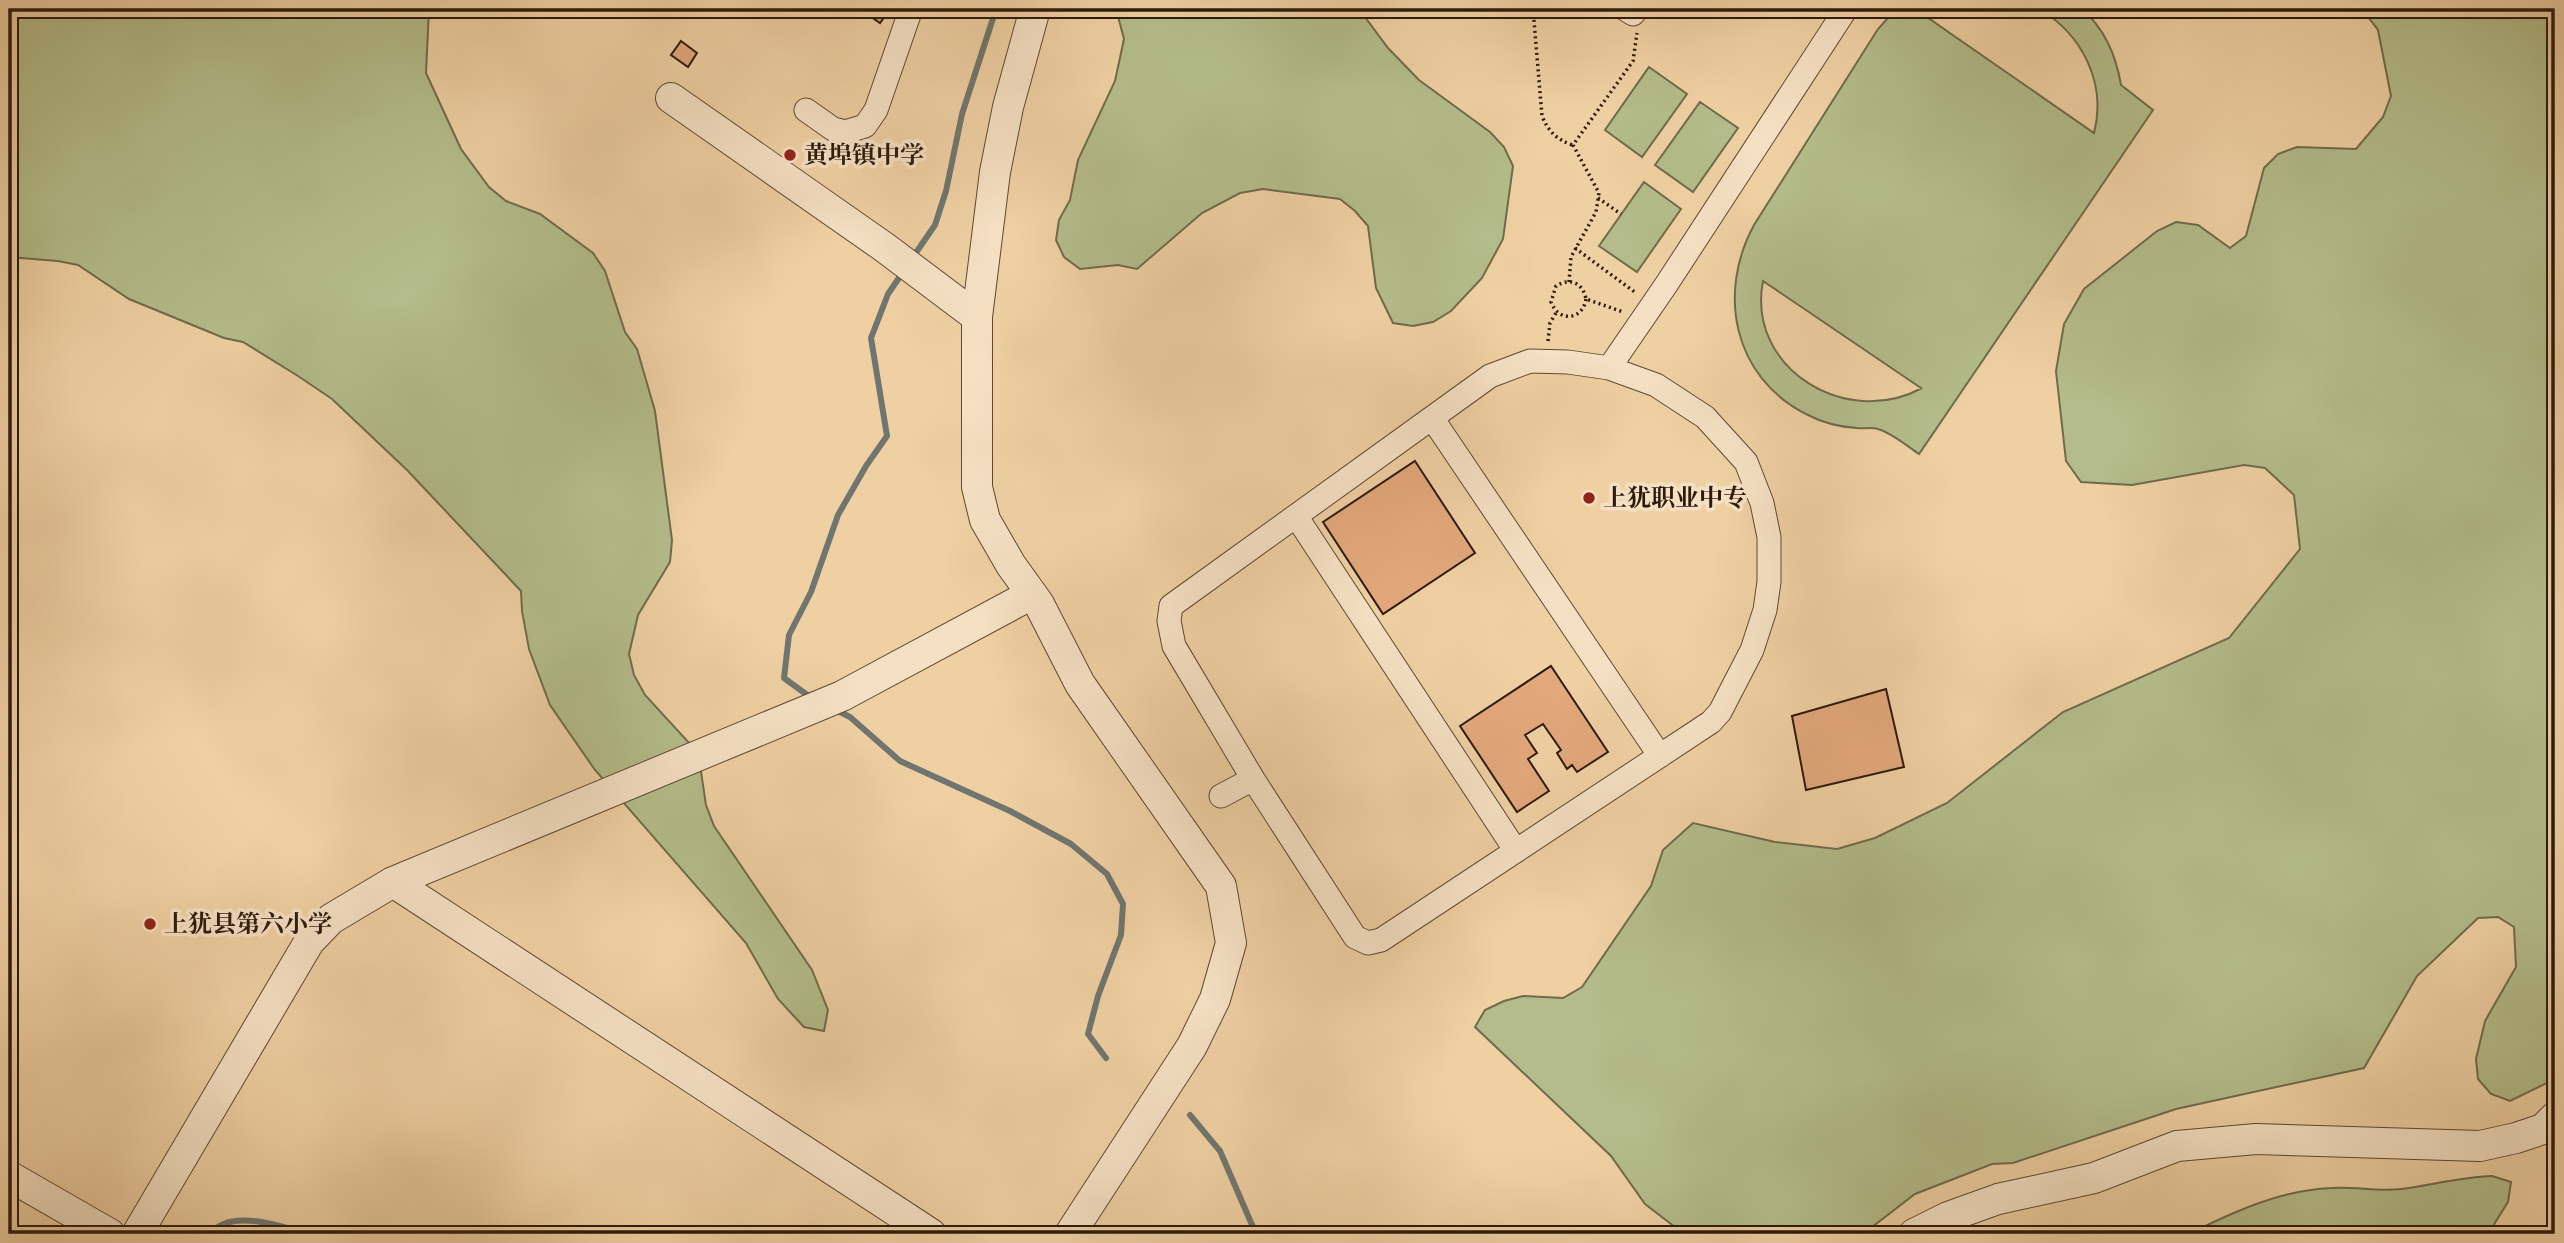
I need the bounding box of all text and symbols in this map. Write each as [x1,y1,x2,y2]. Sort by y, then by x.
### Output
place label: 黄埠镇中学 [804,139,924,171]
marker: 黄埠镇中学 [782,147,798,163]
place label: 上犹职业中专 [1603,482,1747,514]
marker: 上犹职业中专 [1581,490,1597,506]
place label: 上犹县第六小学 [164,908,332,940]
marker: 上犹县第六小学 [142,916,158,932]

